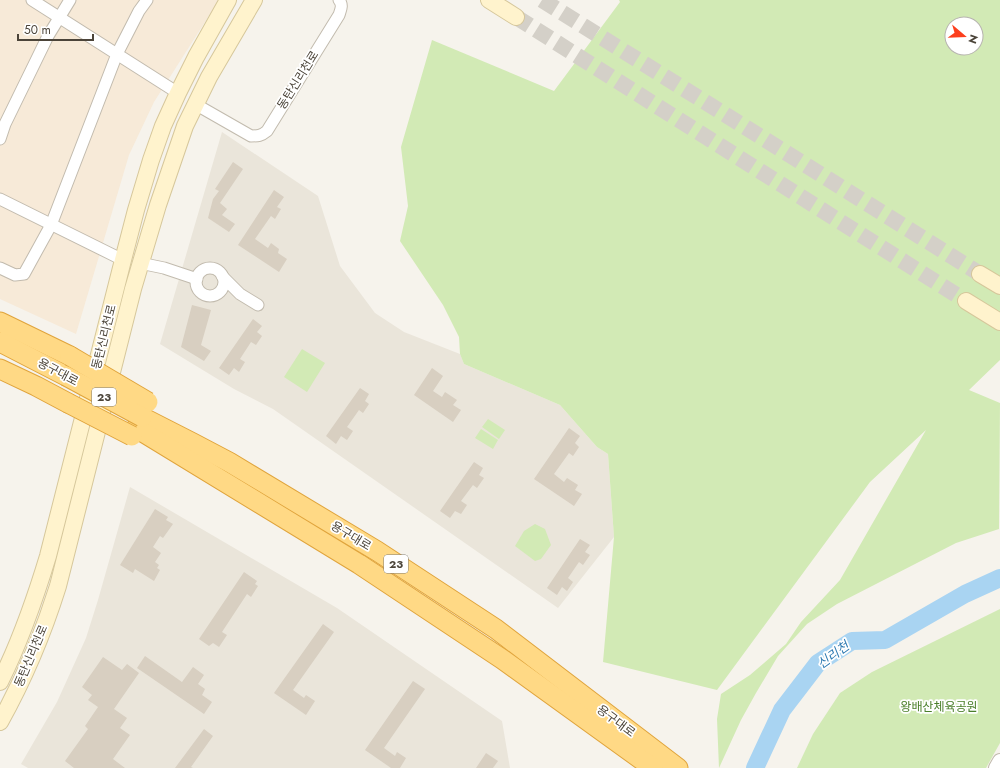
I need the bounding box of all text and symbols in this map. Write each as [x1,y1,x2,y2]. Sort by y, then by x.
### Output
scale bar [18,16,93,42]
north arrow [944,16,984,56]
text: 50 m [24,21,51,39]
text: N [964,33,982,46]
street label: 동탄신리천로 [273,47,323,113]
street label: 동탄신리천로 [87,303,121,371]
street label: 용구대로 [34,354,82,390]
road number: 23 [92,388,116,406]
street label: 용구대로 [327,517,375,555]
road number: 23 [384,555,408,573]
street label: 동탄신리천로 [10,622,52,690]
water label: 신리천 [813,636,854,673]
park label: 왕배산체육공원 [900,698,978,716]
street label: 용구대로 [593,701,639,741]

